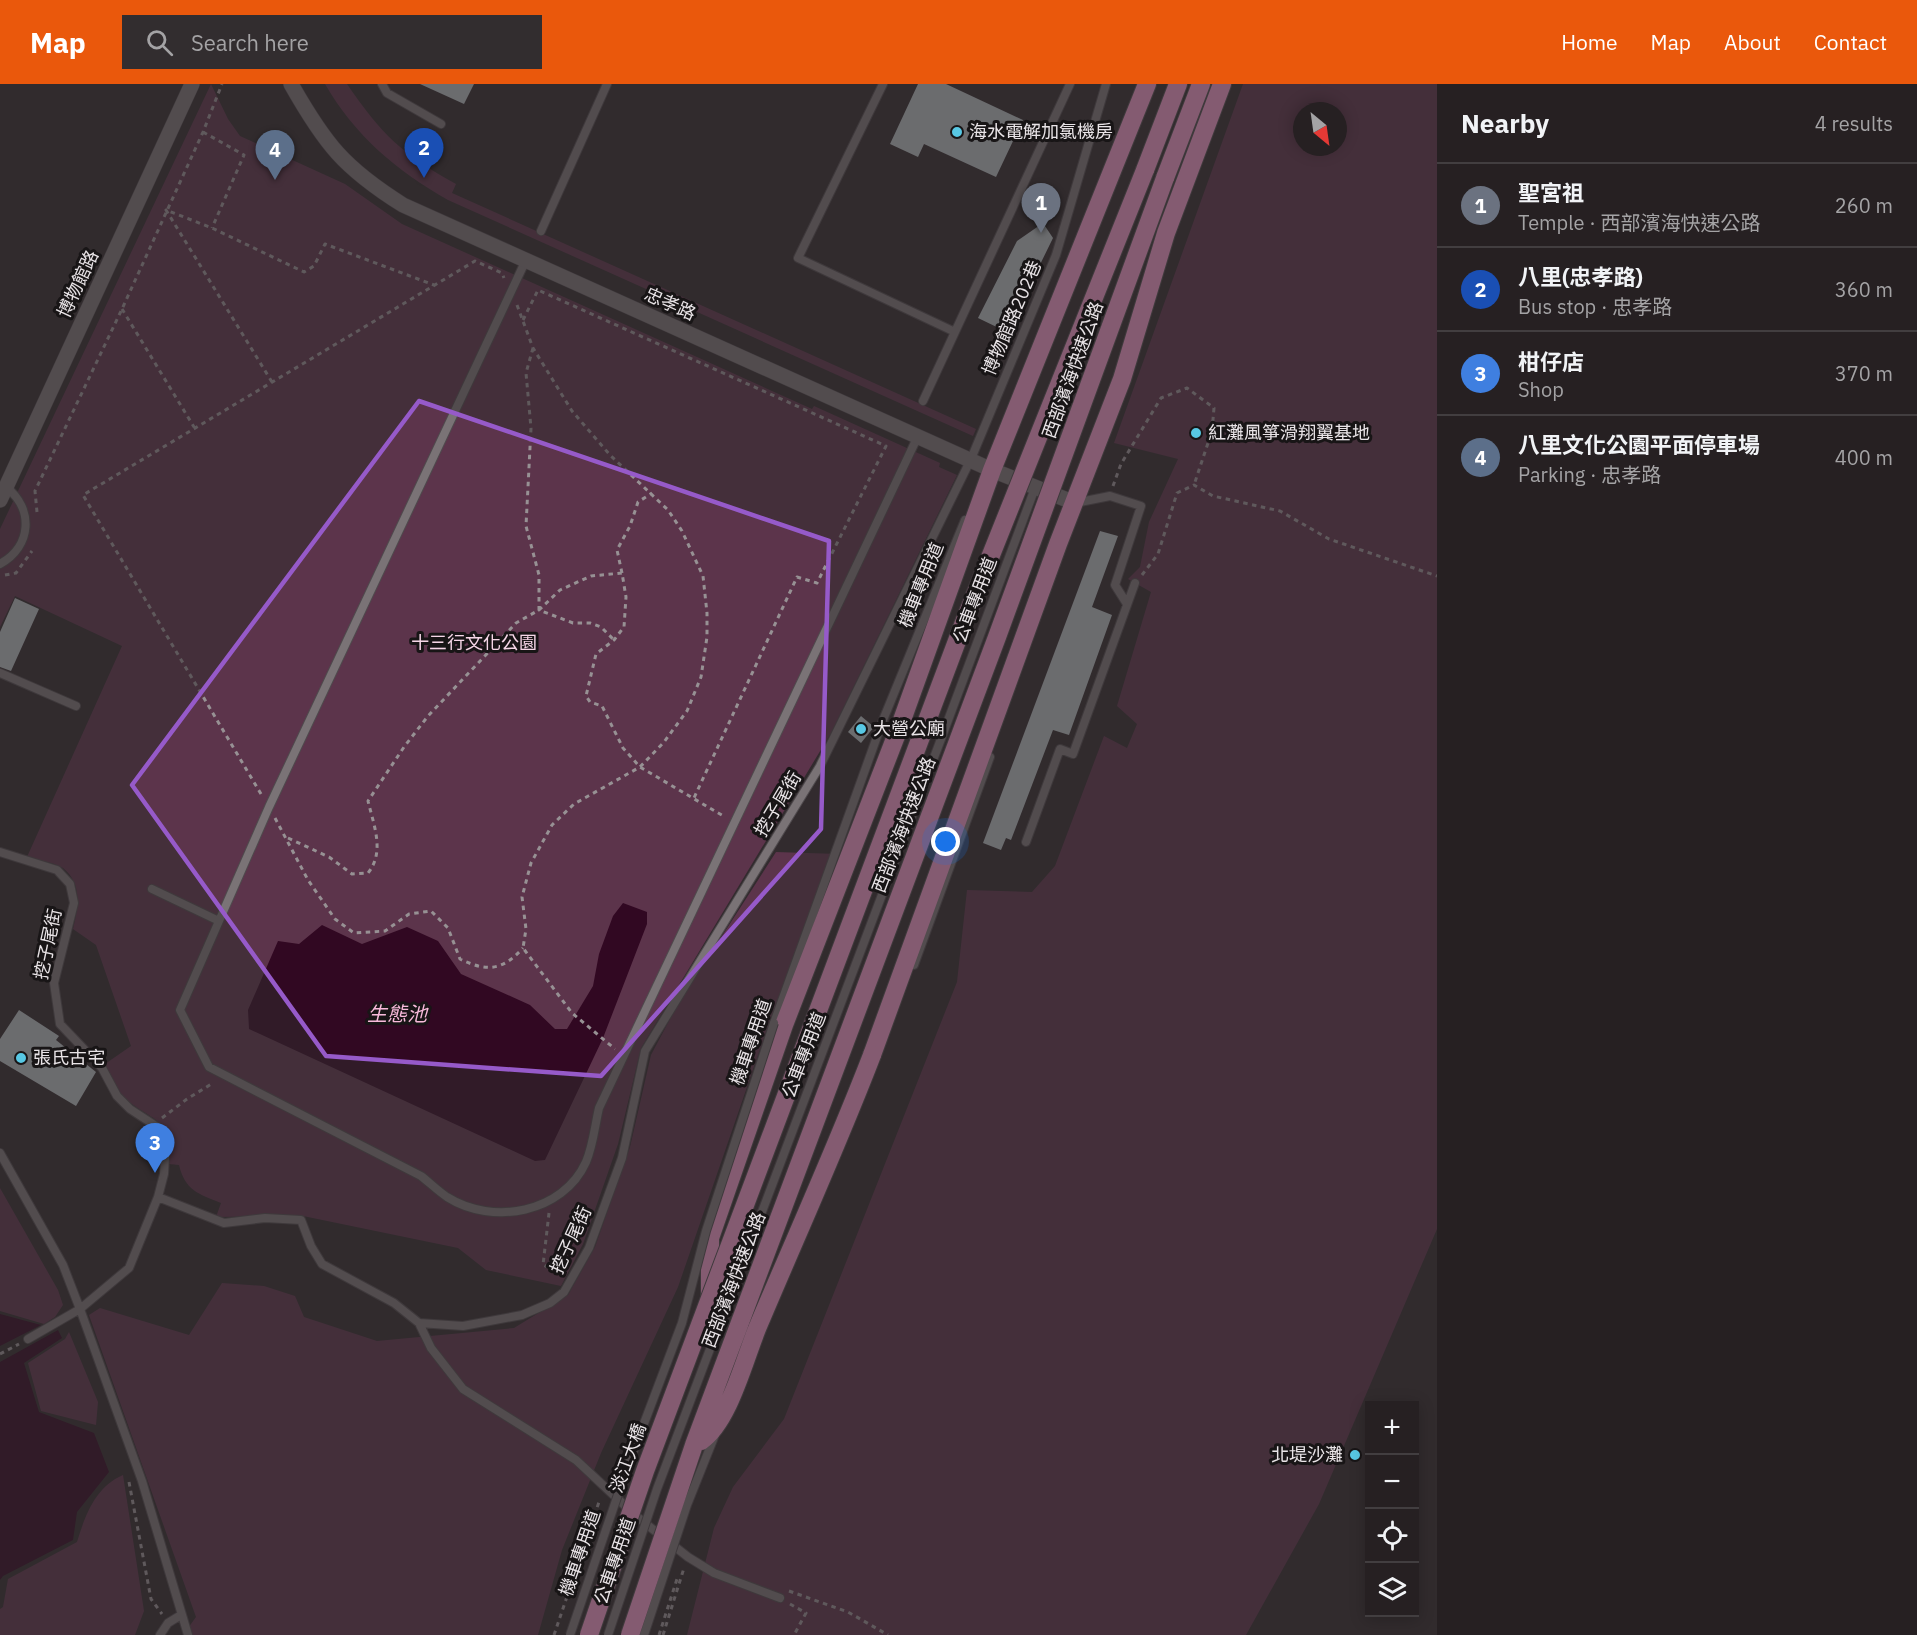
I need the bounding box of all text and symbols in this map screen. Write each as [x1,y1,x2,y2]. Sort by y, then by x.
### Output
search box [122,15,542,69]
text: Map [30,24,86,61]
icon: search [143,26,176,59]
text: Search here [191,28,309,57]
text: Home [1561,28,1618,56]
text: Map [1651,28,1691,56]
text: About [1724,28,1781,56]
text: Contact [1814,28,1887,56]
north arrow [1293,102,1347,156]
text: Nearby [1461,106,1549,140]
text: 4 results [1815,110,1893,137]
place label: 海水電解加氯機房 [969,120,1113,143]
marker: 海水電解加氯機房 [950,125,964,139]
pin: 2 [404,128,444,178]
pin: 4 [256,130,294,180]
text: 聖宮祖 [1518,178,1584,207]
pin: 1 [1022,184,1060,233]
text: 1 [1475,192,1487,219]
text: 260 m [1835,192,1893,219]
text: Temple · 西部濱海快速公路 [1518,209,1761,236]
street label: 博物館路 [52,246,103,321]
street label: 博物館路202巷 [977,257,1046,379]
text: 八里(忠孝路) [1518,262,1643,291]
text: 2 [1475,276,1487,303]
text: 360 m [1835,276,1893,303]
street label: 忠孝路 [641,282,700,325]
text: Bus stop · 忠孝路 [1518,293,1672,320]
street label: 西部濱海快速公路 [1037,298,1108,441]
text: 柑仔店 [1518,347,1584,376]
text: 3 [1475,360,1487,387]
text: 370 m [1835,360,1893,387]
text: Shop [1518,376,1564,403]
place label: 紅灘風箏滑翔翼基地 [1208,421,1370,444]
marker: 紅灘風箏滑翔翼基地 [1189,426,1203,440]
text: 八里文化公園平面停車場 [1518,430,1760,459]
text: 4 [1475,444,1487,471]
text: 400 m [1835,444,1893,471]
text: Parking · 忠孝路 [1518,461,1661,488]
street label: 機車專用道 [893,539,948,631]
street label: 公車專用道 [948,554,1001,646]
park label: 十三行文化公園 [411,631,537,654]
place label: 大營公廟 [873,717,945,740]
marker: 大營公廟 [854,722,868,736]
street label: 西部濱海快速公路 [867,753,940,896]
street label: 挖子尾街 [749,767,806,841]
your location [931,827,960,856]
street label: 挖子尾街 [29,906,66,982]
street label: 機車專用道 [725,996,776,1088]
water label: 生態池 [367,1000,429,1027]
street label: 公車專用道 [777,1009,830,1101]
place label: 張氏古宅 [33,1046,105,1069]
marker: 張氏古宅 [14,1051,28,1065]
pin: 3 [136,1124,174,1173]
street label: 挖子尾街 [545,1202,596,1277]
street label: 西部濱海快速公路 [697,1208,770,1351]
map controls [1365,1401,1419,1617]
button: + [1365,1401,1419,1455]
street label: 淡江大橋 [604,1420,651,1496]
place label: 北堤沙灘 [1271,1443,1343,1466]
marker: 北堤沙灘 [1348,1448,1362,1462]
button: − [1365,1455,1419,1509]
street label: 機車專用道 [554,1507,605,1599]
button: locate [1365,1509,1419,1563]
street label: 公車專用道 [589,1515,640,1607]
button: layers [1365,1563,1419,1617]

